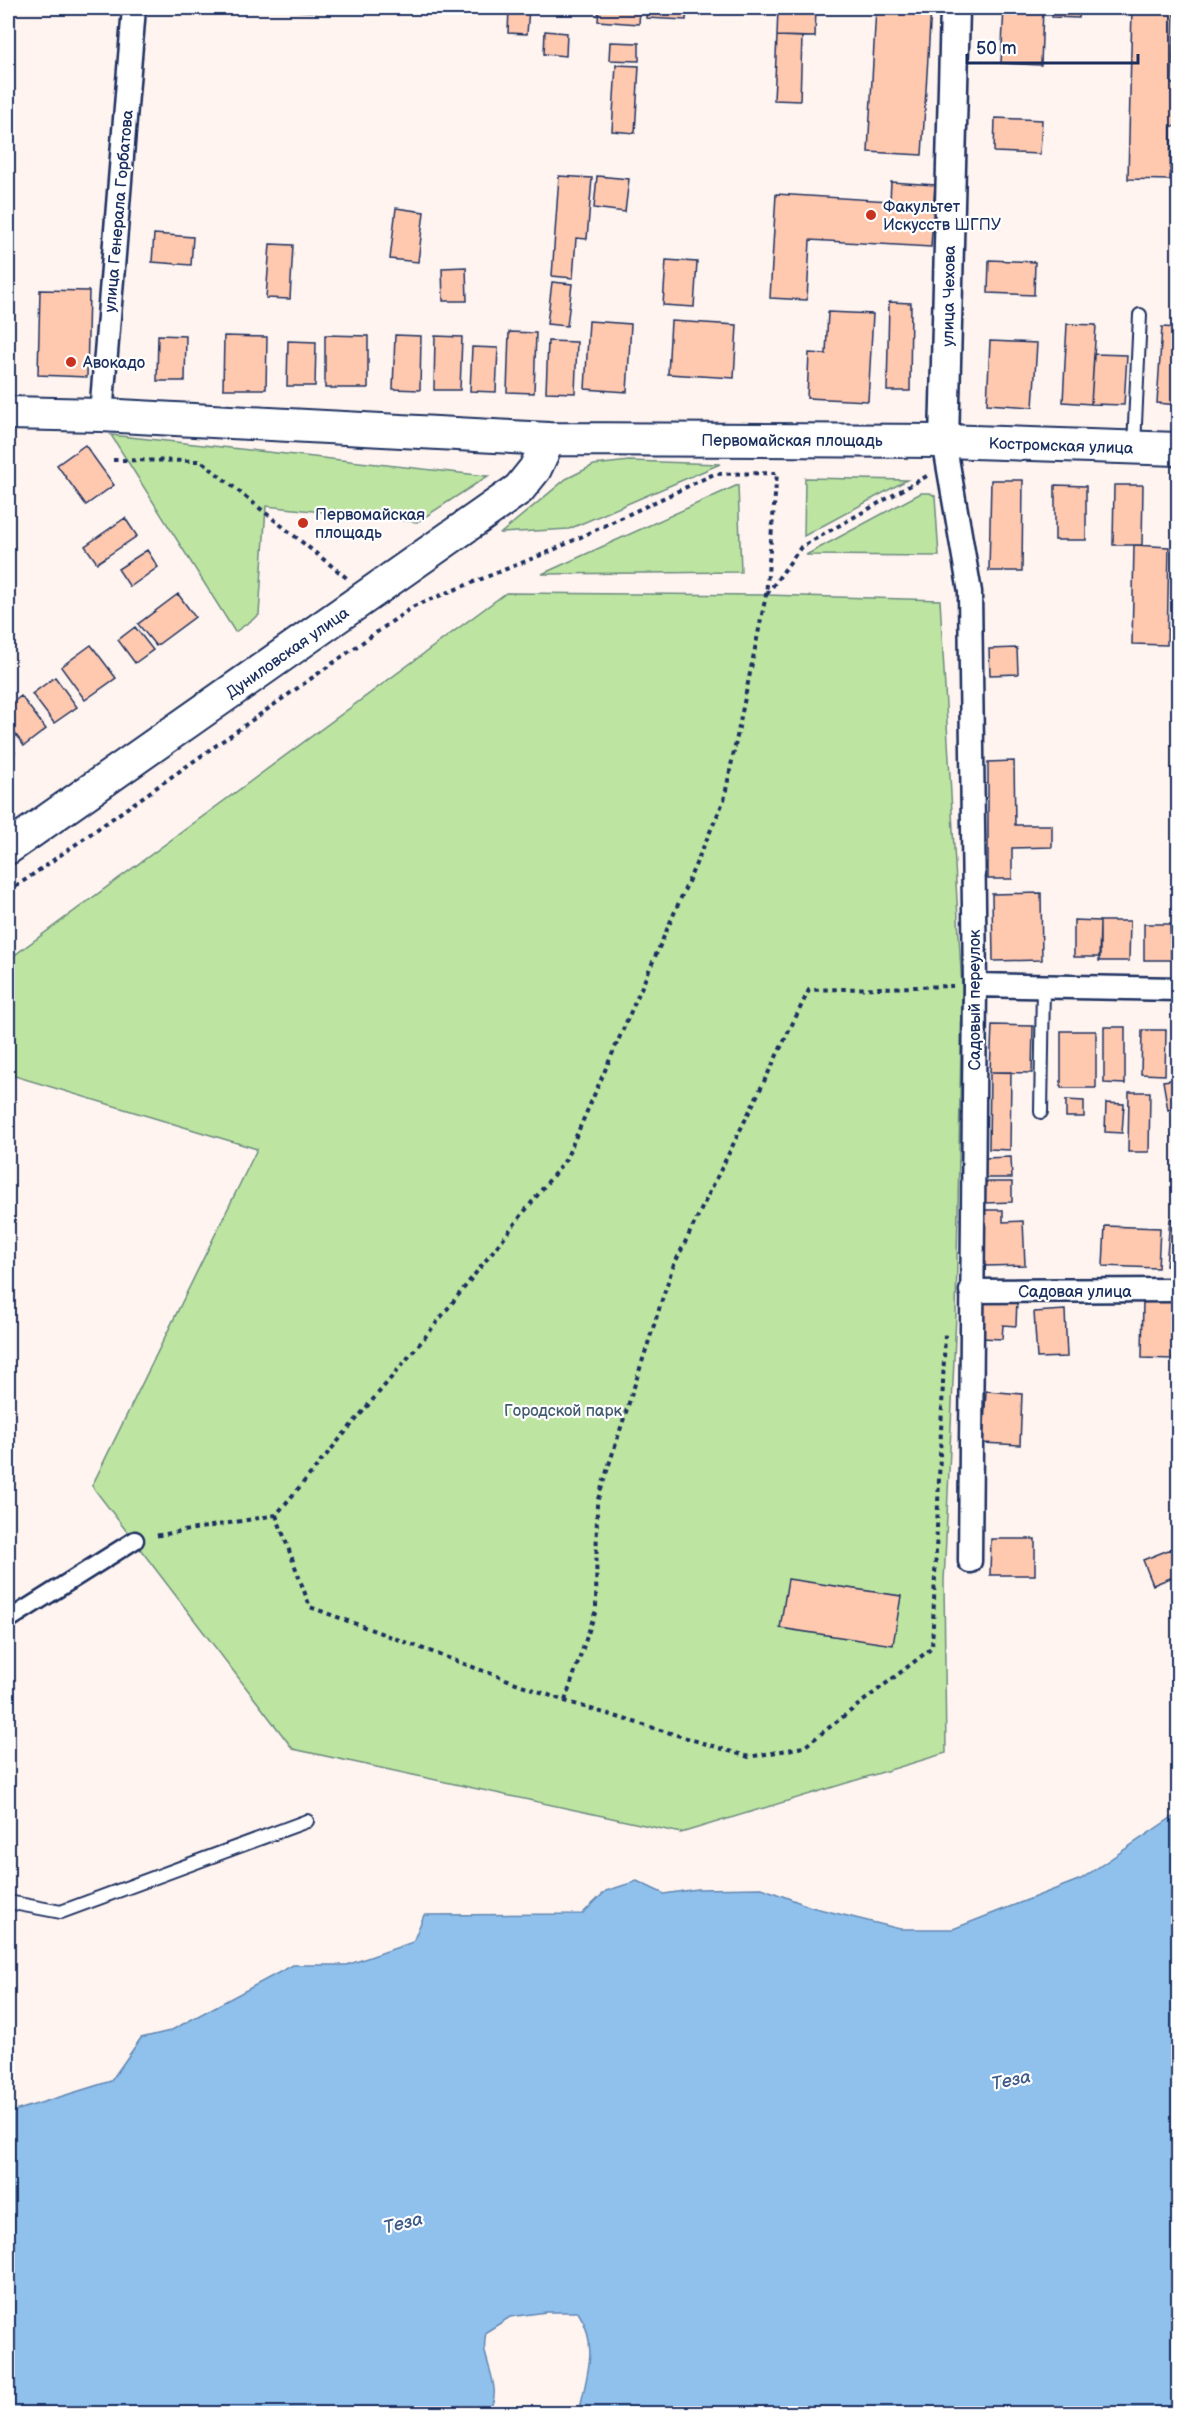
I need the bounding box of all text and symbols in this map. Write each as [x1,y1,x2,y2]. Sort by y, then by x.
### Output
scale bar [967,27,1138,65]
text: 50 m [976,38,1017,59]
street label: улица Генерала Горбатова [101,108,138,313]
place label: Факультет Искусств ШГПУ [883,198,1001,235]
marker: Факультет Искусств ШГПУ [864,208,878,222]
street label: улица Чехова [939,245,960,347]
place label: Авокадо [82,354,145,373]
marker: Авокадо [64,355,78,369]
street label: Первомайская площадь [701,432,883,451]
street label: Костромская улица [988,434,1134,459]
place label: Первомайская площадь [315,506,425,543]
marker: Первомайская площадь [296,516,310,530]
street label: Дуниловская улица [223,603,353,703]
street label: Садовый переулок [966,929,985,1071]
street label: Садовая улица [1018,1283,1132,1302]
park label: Городской парк [504,1402,622,1421]
water label: Теза [989,2066,1033,2095]
water label: Теза [381,2208,425,2238]

